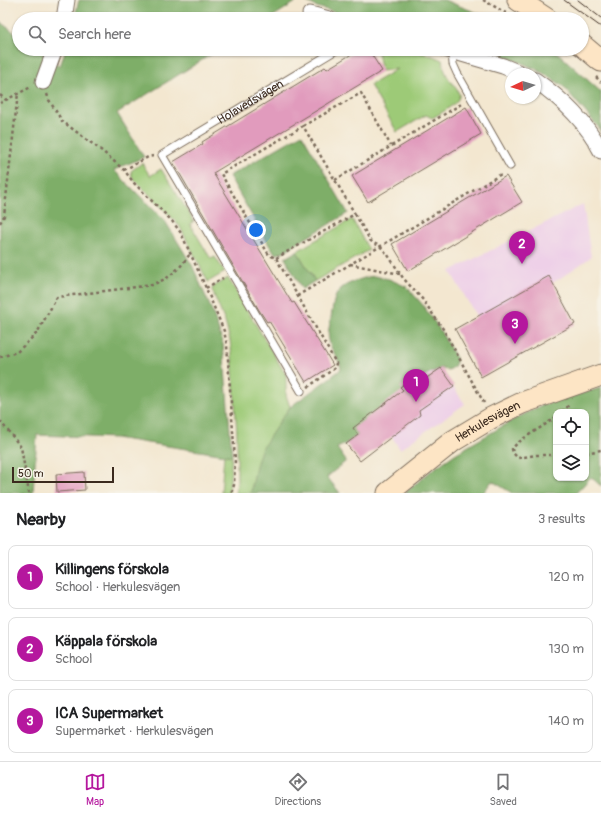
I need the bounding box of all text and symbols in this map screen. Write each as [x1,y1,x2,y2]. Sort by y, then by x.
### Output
search box [12,12,589,56]
icon: search [26,23,48,45]
text: Search here [58,25,131,44]
north arrow [505,68,541,104]
street label: Holavedsvägen [214,76,286,128]
your location [246,220,266,240]
pin: 2 [509,231,535,264]
pin: 3 [502,311,528,344]
pin: 1 [403,369,429,402]
street label: Herkulesvägen [452,397,523,446]
map controls [553,409,589,481]
button: locate [553,409,589,445]
button: layers [553,445,589,481]
scale bar [12,465,114,484]
text: 50 m [18,467,44,480]
text: Nearby [16,509,65,530]
text: 3 results [538,511,585,527]
text: Killingens förskola [55,560,169,579]
text: 1 [27,569,33,585]
text: 120 m [548,569,584,585]
text: School · Herkulesvägen [55,579,180,595]
text: Käppala förskola [55,632,157,651]
text: 2 [26,641,34,657]
text: 130 m [548,641,584,657]
text: School [55,651,92,667]
text: ICA Supermarket [55,704,163,723]
text: 3 [26,713,34,729]
text: 140 m [548,713,584,729]
text: Supermarket · Herkulesvägen [55,723,214,739]
tab: Map [84,771,106,808]
tab: Directions [274,771,321,808]
tab: Saved [490,771,517,808]

